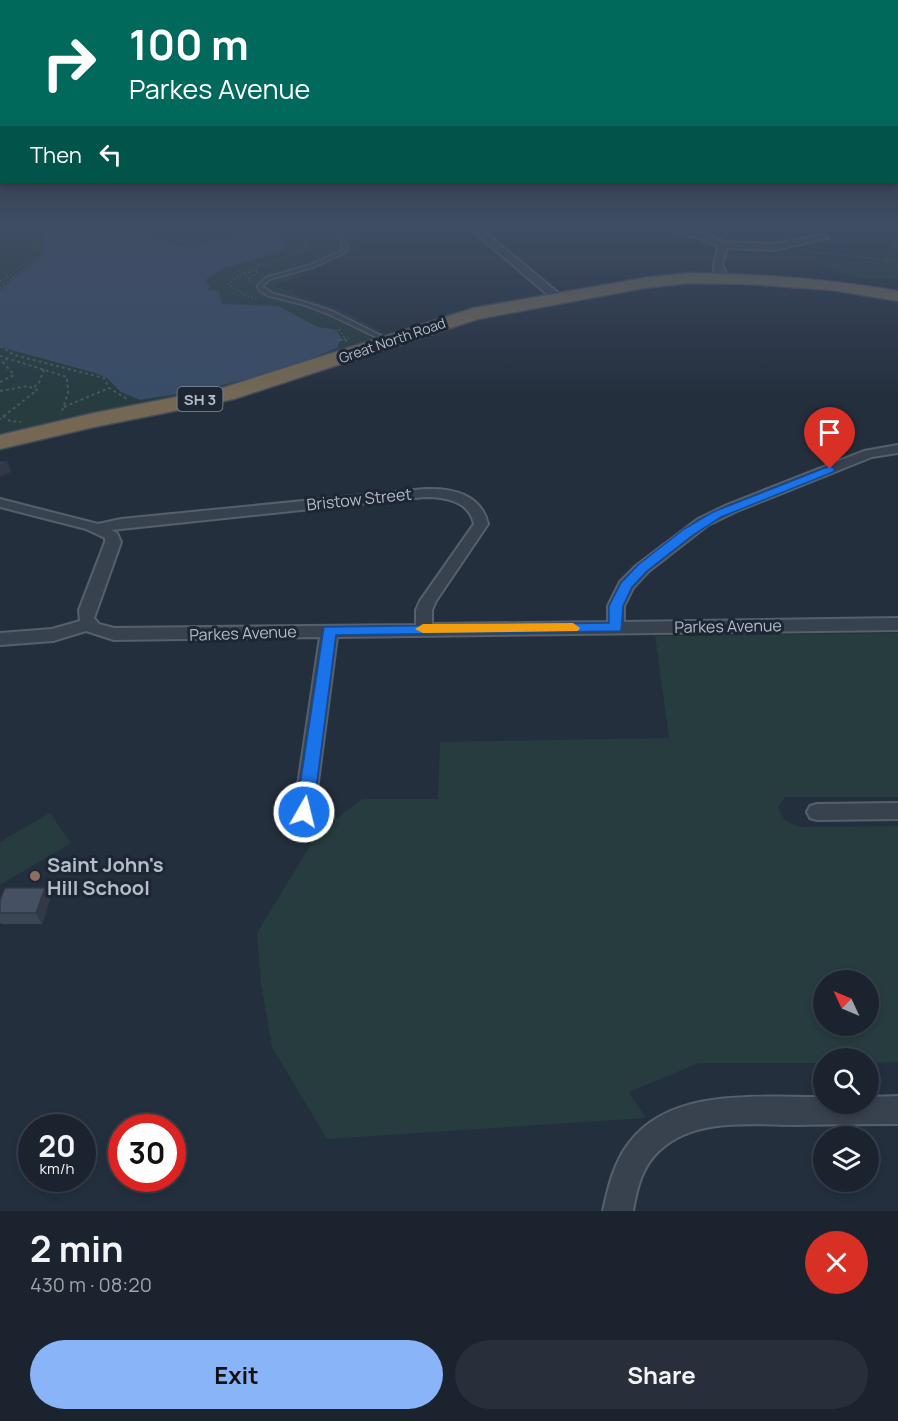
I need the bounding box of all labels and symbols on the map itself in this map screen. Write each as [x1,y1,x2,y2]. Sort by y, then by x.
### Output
street label: Great North Road [336,313,448,367]
road number: SH 3 [178,387,222,411]
pin [804,407,855,469]
street label: Bristow Street [305,483,413,515]
street label: Parkes Avenue [674,614,782,638]
street label: Parkes Avenue [189,620,297,646]
position arrow [272,780,336,844]
place label: Saint John's Hill School [47,851,164,901]
marker: Saint John's Hill School [28,869,42,883]
north arrow [813,970,879,1036]
speed limit sign: 30 [108,1114,186,1192]

